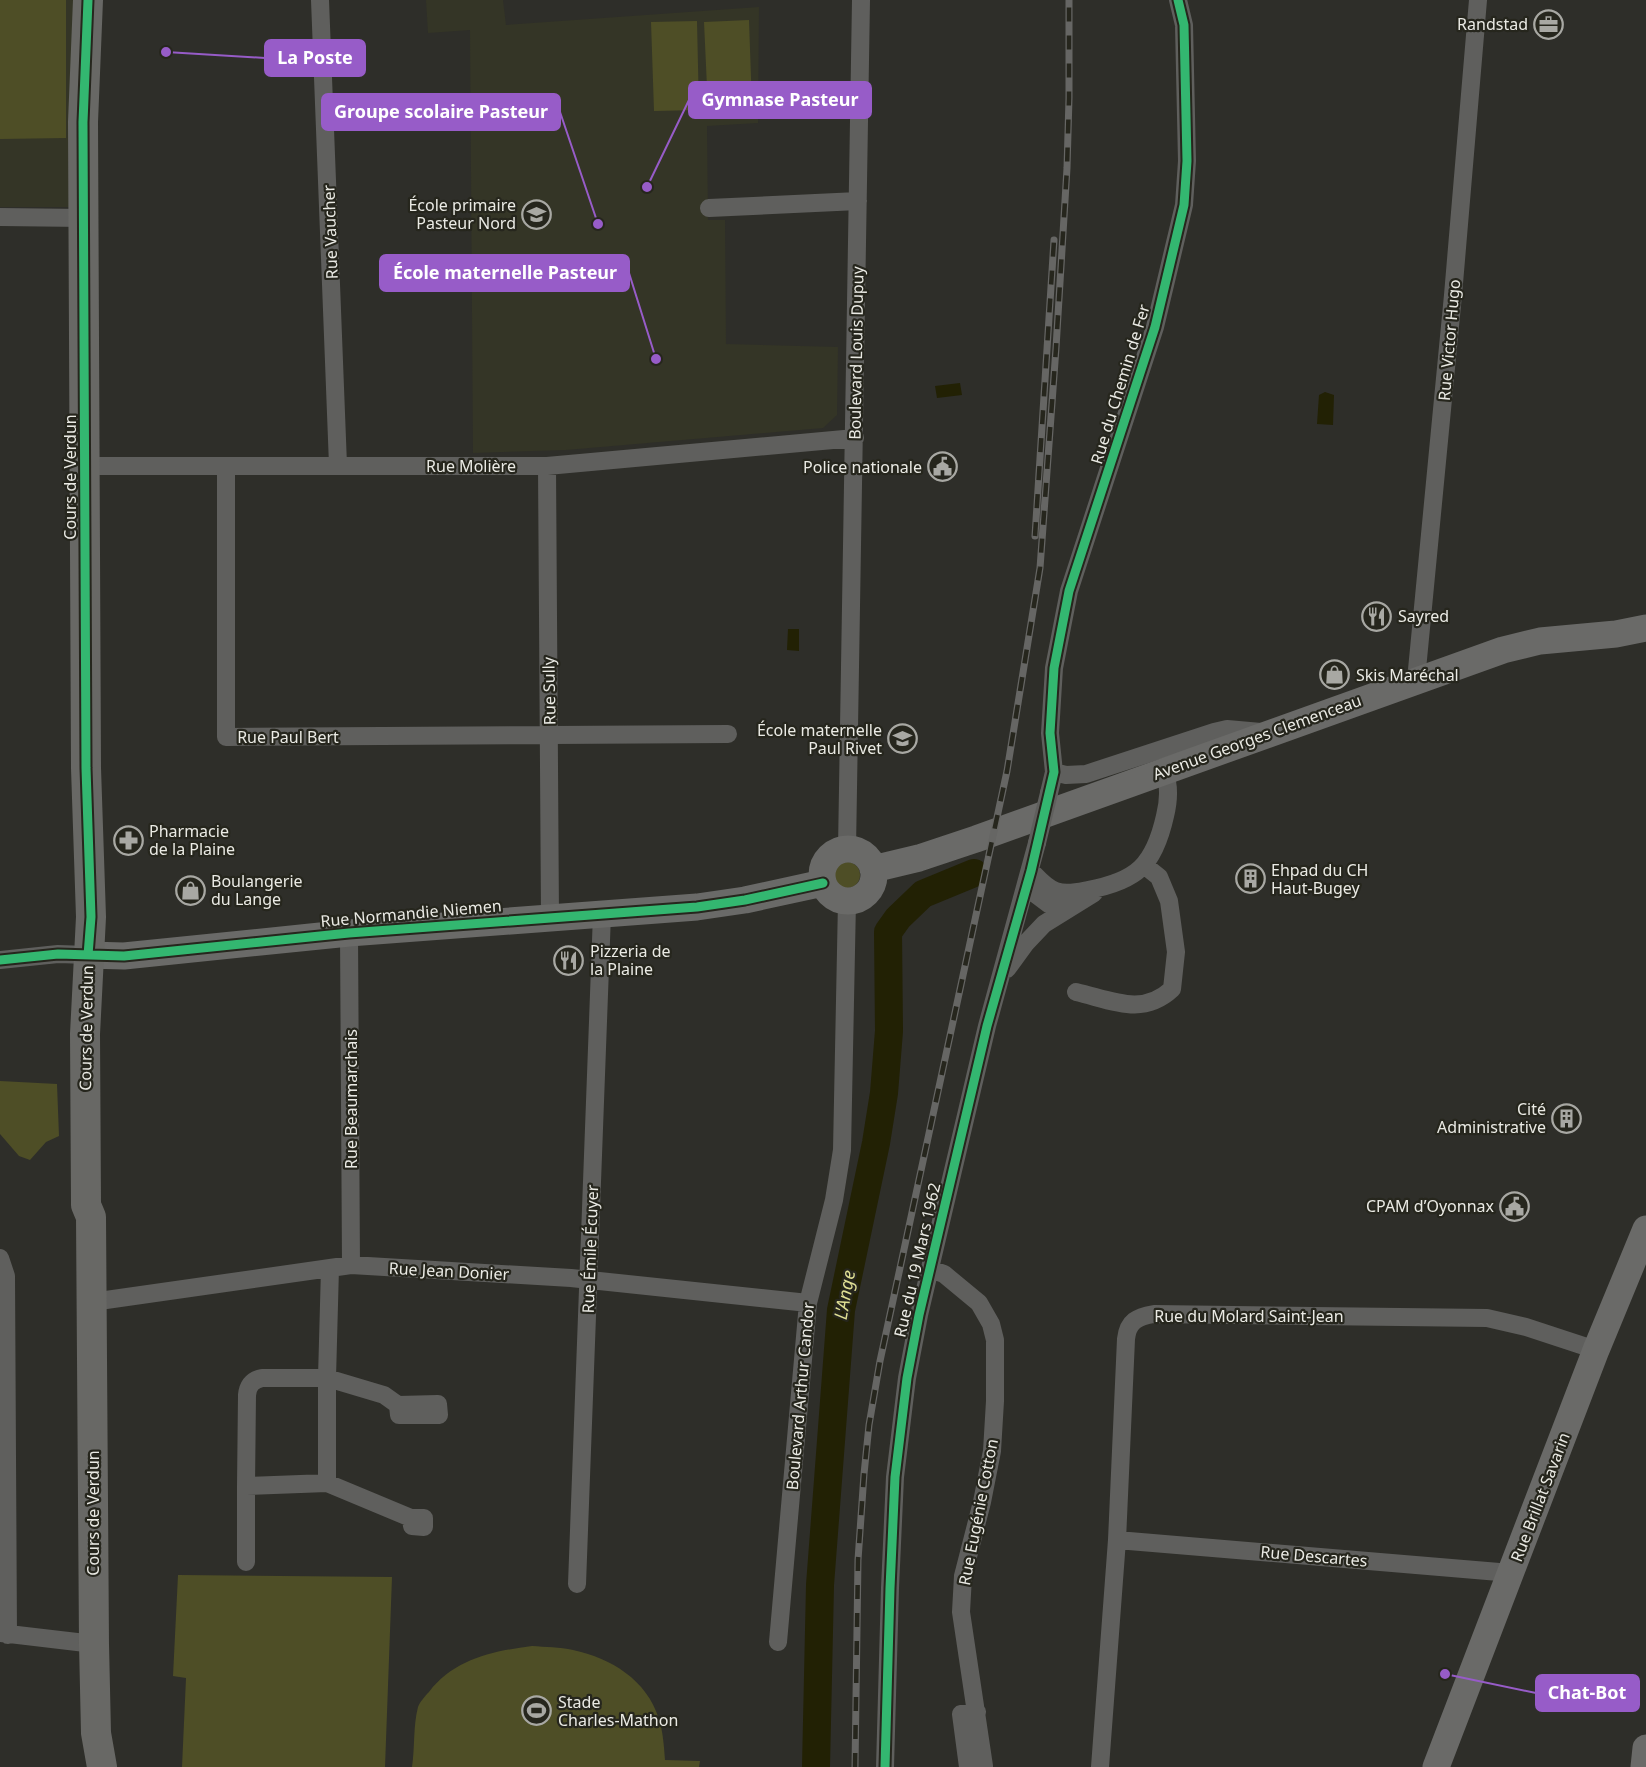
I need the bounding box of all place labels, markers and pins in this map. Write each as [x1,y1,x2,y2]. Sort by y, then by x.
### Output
office icon: Randstad [1533,8,1565,40]
place label: Randstad [1457,13,1528,35]
callout: La Poste [265,40,365,76]
callout: Gymnase Pasteur [689,82,871,118]
callout: Groupe scolaire Pasteur [322,94,560,130]
place label: École primaire Pasteur Nord [408,194,516,234]
school or university icon: École primaire Pasteur Nord [521,198,553,230]
callout: École maternelle Pasteur [380,255,629,291]
public building icon: Police nationale [927,451,959,483]
place label: Police nationale [803,456,922,478]
restaurant icon: Sayred [1361,600,1393,632]
place label: Sayred [1398,605,1449,627]
shop icon: Skis Maréchal [1319,659,1351,691]
place label: Skis Maréchal [1356,664,1459,686]
place label: École maternelle Paul Rivet [757,719,882,759]
school or university icon: École maternelle Paul Rivet [887,723,919,755]
place label: Pharmacie de la Plaine [149,820,235,860]
pharmacy icon: Pharmacie de la Plaine [112,824,144,856]
place label: Ehpad du CH Haut-Bugey [1271,859,1368,899]
building icon: Ehpad du CH Haut-Bugey [1234,863,1266,895]
place label: Boulangerie du Lange [211,870,303,910]
shop icon: Boulangerie du Lange [174,874,206,906]
place label: Pizzeria de la Plaine [590,940,671,980]
restaurant icon: Pizzeria de la Plaine [553,944,585,976]
place label: Cité Administrative [1437,1098,1546,1138]
building icon: Cité Administrative [1551,1102,1583,1134]
public building icon: CPAM d’Oyonnax [1499,1190,1531,1222]
place label: CPAM d’Oyonnax [1366,1195,1495,1217]
callout: Chat-Bot [1536,1675,1639,1711]
place label: Stade Charles-Mathon [558,1691,678,1731]
sports icon: Stade Charles-Mathon [521,1695,553,1727]

